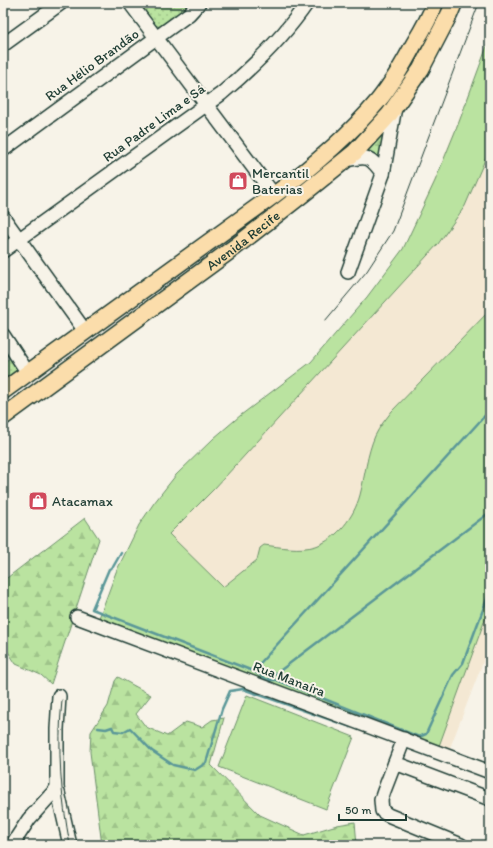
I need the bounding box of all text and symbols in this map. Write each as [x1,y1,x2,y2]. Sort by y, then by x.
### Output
street label: Rua Hélio Brandão [42,25,142,105]
street label: Rua Padre Lima e Sá [100,80,209,166]
place label: Mercantil Baterias [252,165,309,198]
shop icon: Mercantil Baterias [227,170,249,192]
street label: Avenida Recife [203,207,283,274]
shop icon: Atacamax [27,490,49,512]
place label: Atacamax [52,493,113,510]
street label: Rua Manaíra [251,657,328,701]
scale bar [339,796,406,822]
text: 50 m [345,803,371,817]

